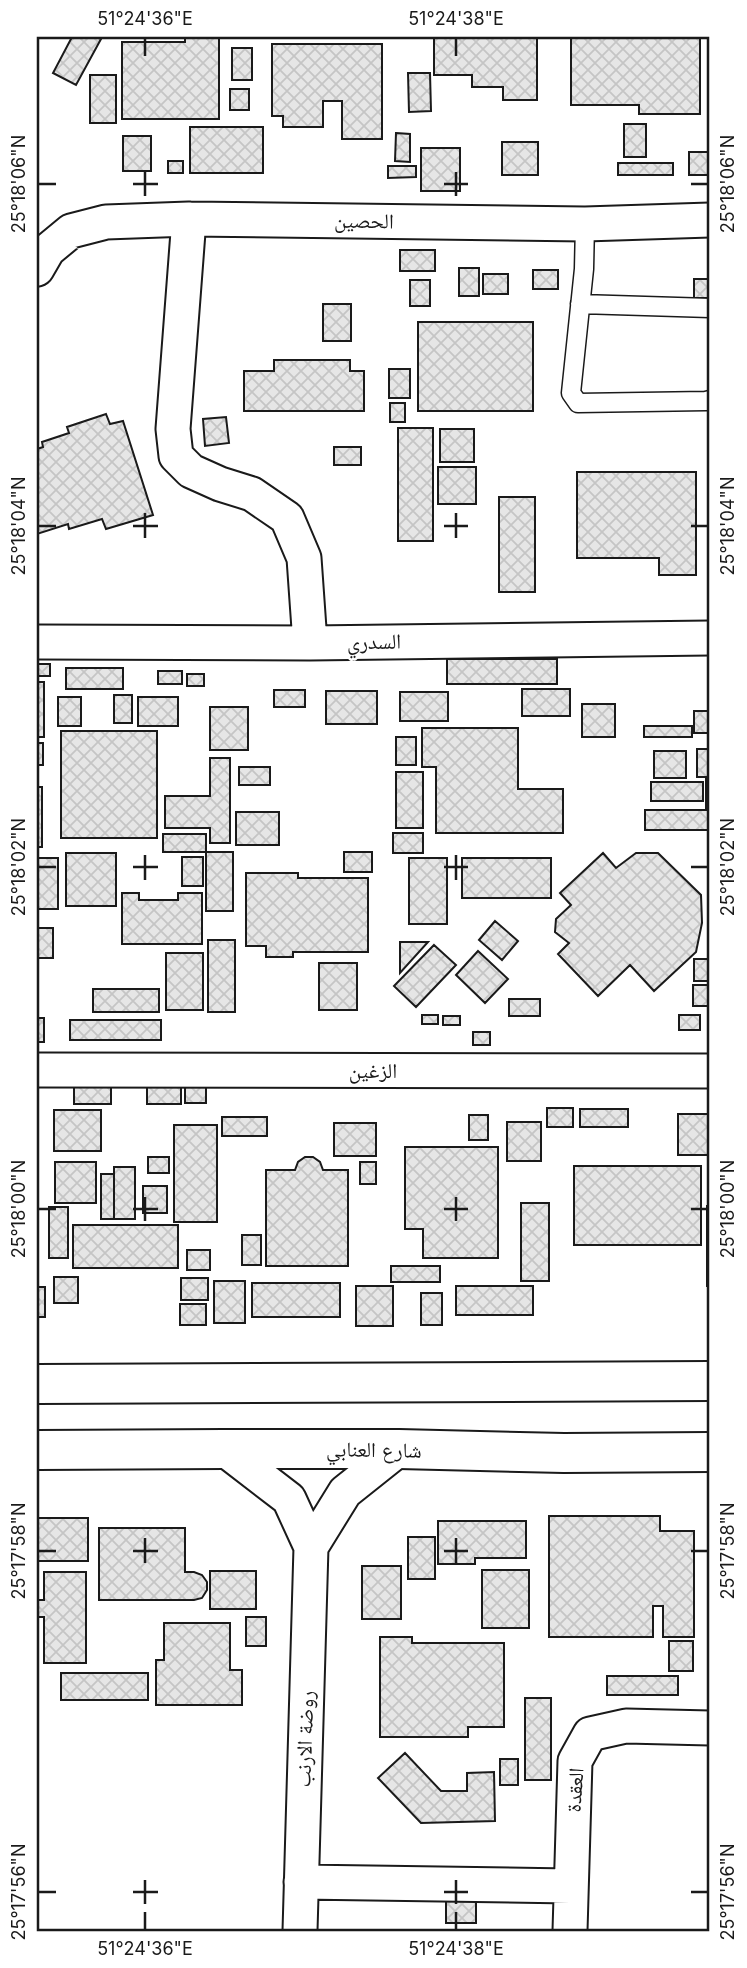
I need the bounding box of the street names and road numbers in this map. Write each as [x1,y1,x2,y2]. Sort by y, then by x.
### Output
street label: الحصين [334,207,394,235]
street label: السدري [347,629,401,659]
street label: الزغين [349,1058,397,1084]
street label: شارع العنابي [326,1436,422,1467]
street label: روضة الارنب [290,1690,319,1788]
street label: العقدة [560,1767,589,1813]

